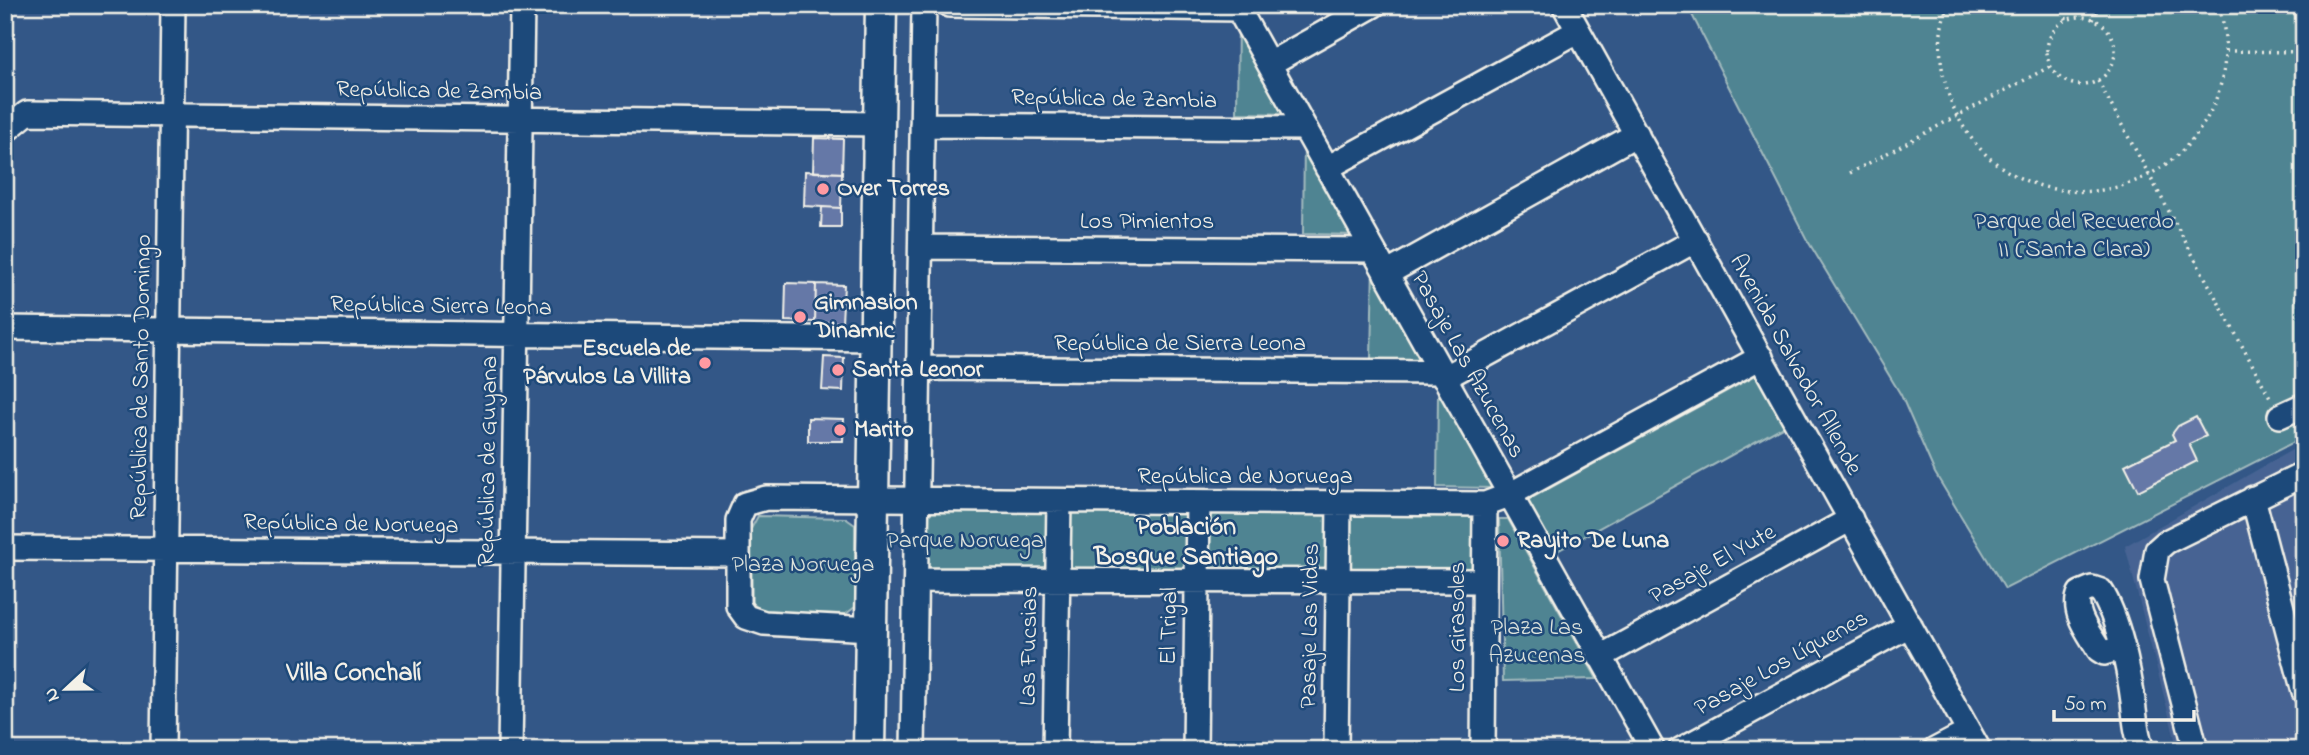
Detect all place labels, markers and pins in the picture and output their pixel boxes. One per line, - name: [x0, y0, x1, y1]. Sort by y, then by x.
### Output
- place label: Over Torres: [837, 172, 950, 207]
- marker: Over Torres: [815, 181, 831, 197]
- place label: Gimnasion Dinamic: [813, 286, 918, 349]
- marker: Gimnasion Dinamic: [792, 309, 808, 325]
- place label: Escuela de Párvulos La Villita: [523, 332, 692, 395]
- place label: Santa Leonor: [852, 353, 984, 388]
- marker: Escuela de Párvulos La Villita: [697, 355, 713, 371]
- marker: Santa Leonor: [830, 362, 846, 378]
- place label: Marito: [854, 413, 914, 448]
- marker: Marito: [832, 422, 848, 438]
- place label: Rayito De Luna: [1517, 524, 1669, 560]
- marker: Rayito De Luna: [1495, 533, 1511, 549]

